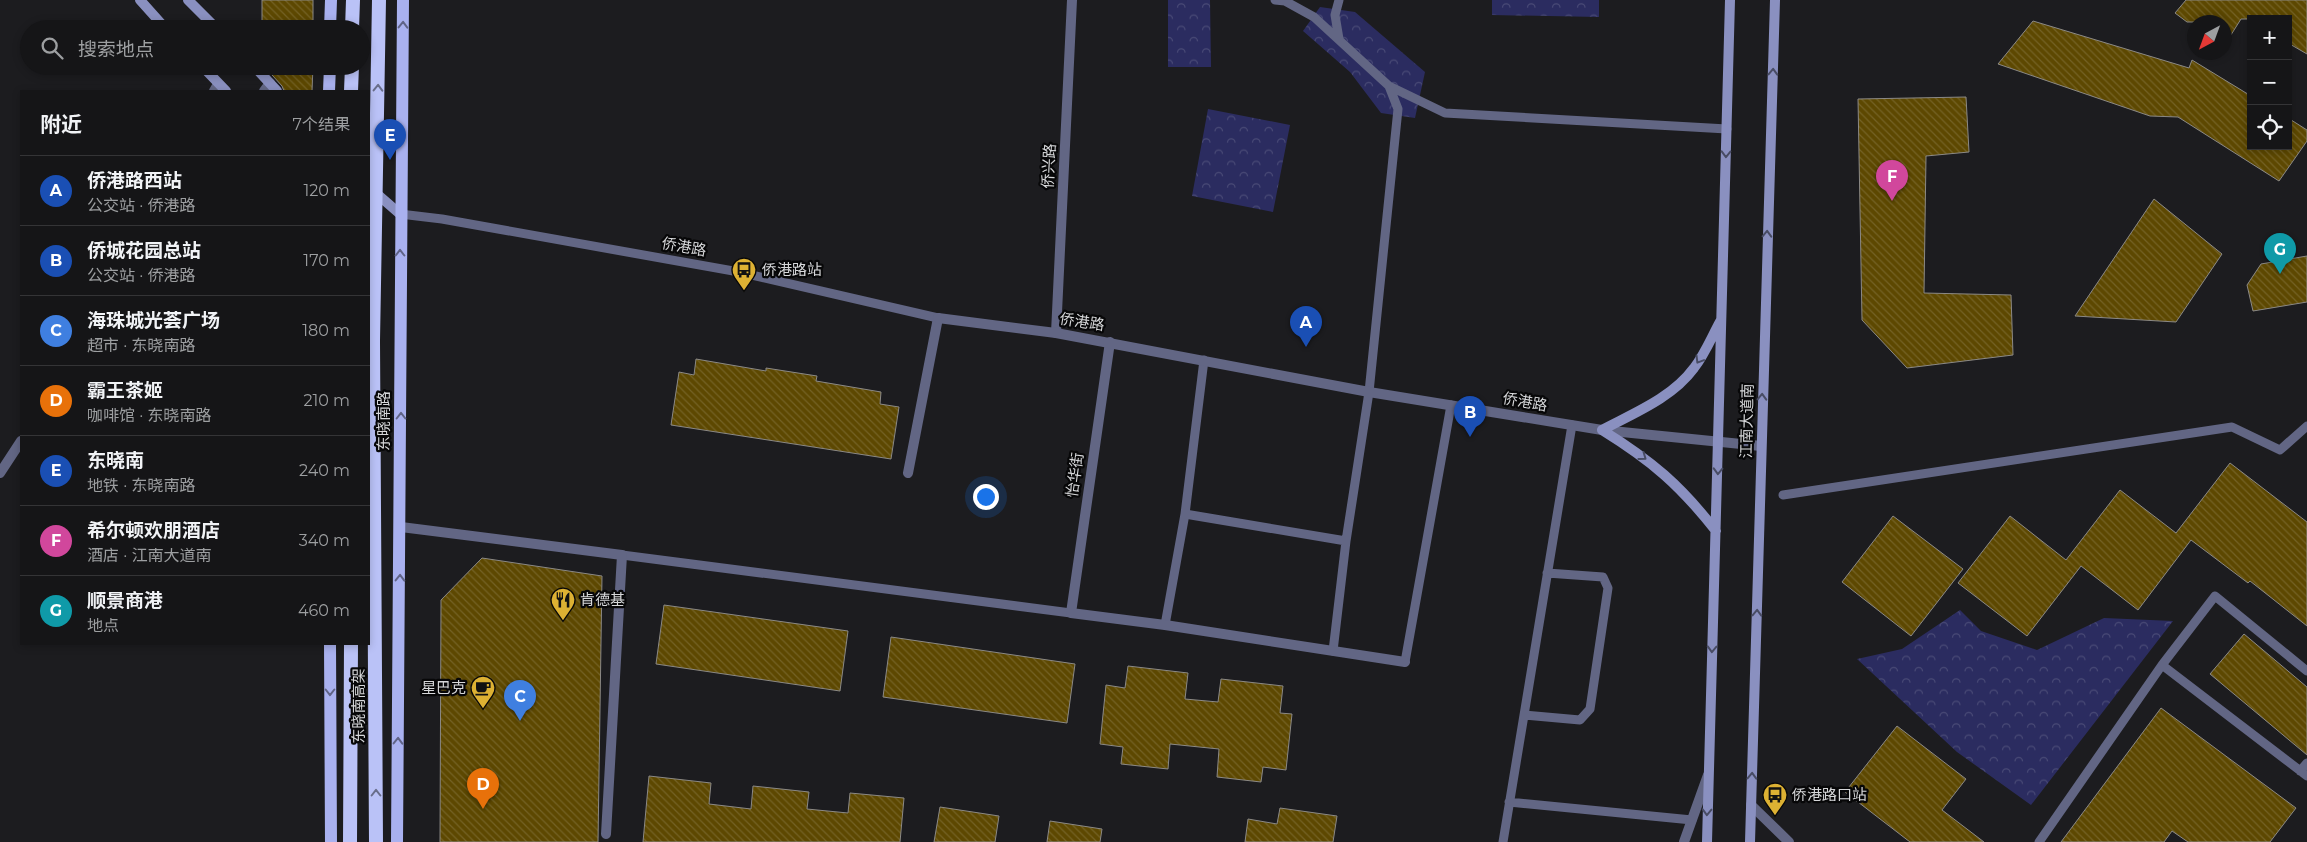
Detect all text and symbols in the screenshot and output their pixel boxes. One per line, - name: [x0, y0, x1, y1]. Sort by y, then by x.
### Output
- north arrow: [2187, 15, 2232, 60]
- map controls: [2247, 15, 2292, 150]
- button: +: [2247, 15, 2292, 60]
- search box: [20, 20, 370, 75]
- one-way arrow: [398, 21, 408, 29]
- icon: search: [38, 34, 66, 62]
- text: 搜索地点: [78, 38, 154, 61]
- button: −: [2247, 60, 2292, 105]
- one-way arrow: [1767, 68, 1778, 76]
- one-way arrow: [373, 84, 383, 92]
- button: locate: [2247, 105, 2292, 150]
- text: 附近: [40, 112, 82, 137]
- text: 7个结果: [293, 115, 350, 134]
- pin: E: [374, 119, 406, 160]
- street label: 侨兴路: [1038, 143, 1059, 189]
- one-way arrow: [1721, 150, 1731, 158]
- pin: F: [1876, 160, 1908, 201]
- text: 侨港路西站: [87, 169, 182, 192]
- text: A: [50, 181, 62, 200]
- text: 120 m: [303, 181, 350, 200]
- text: 公交站 · 侨港路: [87, 196, 195, 215]
- one-way arrow: [1762, 230, 1773, 238]
- street label: 侨港路: [660, 233, 708, 260]
- pin: G: [2264, 233, 2296, 274]
- text: 侨城花园总站: [87, 239, 201, 262]
- one-way arrow: [395, 249, 405, 257]
- text: B: [50, 251, 62, 270]
- text: 170 m: [303, 251, 350, 270]
- bus stop icon: 侨港路站: [731, 257, 757, 291]
- place label: 侨港路站: [762, 260, 822, 279]
- text: 公交站 · 侨港路: [87, 266, 195, 285]
- pin: A: [1290, 306, 1322, 347]
- text: 海珠城光荟广场: [87, 309, 220, 332]
- street label: 侨港路: [1058, 309, 1106, 334]
- text: C: [50, 321, 62, 340]
- text: 180 m: [302, 321, 350, 340]
- text: 超市 · 东晓南路: [87, 336, 195, 355]
- one-way arrow: [1696, 355, 1706, 364]
- text: 霸王茶姬: [87, 379, 163, 402]
- street label: 江南大道南: [1736, 383, 1757, 459]
- street label: 侨港路: [1501, 388, 1549, 415]
- text: D: [49, 391, 63, 410]
- text: 210 m: [303, 391, 350, 410]
- street label: 东晓南路: [374, 391, 393, 451]
- one-way arrow: [1757, 393, 1768, 401]
- pin: B: [1454, 396, 1486, 437]
- text: 咖啡馆 · 东晓南路: [87, 406, 211, 425]
- one-way arrow: [396, 412, 406, 420]
- text: 东晓南: [87, 449, 144, 472]
- street label: 怡华街: [1062, 451, 1087, 499]
- one-way arrow: [1637, 451, 1647, 460]
- text: E: [51, 461, 61, 480]
- text: 240 m: [299, 461, 350, 480]
- one-way arrow: [1713, 468, 1723, 475]
- text: 地铁 · 东晓南路: [87, 476, 195, 495]
- your location: [973, 484, 999, 510]
- text: 希尔顿欢朋酒店: [87, 519, 220, 542]
- text: F: [51, 531, 61, 550]
- text: 340 m: [299, 531, 350, 550]
- text: 酒店 · 江南大道南: [87, 546, 211, 565]
- one-way arrow: [395, 574, 405, 582]
- restaurant icon: 肯德基: [550, 587, 576, 621]
- text: 顺景商港: [87, 589, 163, 612]
- place label: 肯德基: [580, 590, 625, 609]
- text: G: [50, 601, 62, 620]
- text: 460 m: [298, 601, 350, 620]
- one-way arrow: [1751, 609, 1762, 617]
- text: 地点: [87, 616, 119, 635]
- one-way arrow: [1707, 646, 1718, 654]
- street label: 东晓南高架: [349, 668, 368, 744]
- cafe icon: 星巴克: [470, 675, 496, 709]
- place label: 星巴克: [421, 678, 466, 697]
- pin: C: [504, 680, 536, 721]
- one-way arrow: [325, 689, 335, 697]
- one-way arrow: [393, 737, 403, 744]
- pin: D: [467, 768, 499, 809]
- one-way arrow: [1747, 772, 1757, 780]
- bus stop icon: 侨港路口站: [1762, 782, 1788, 816]
- place label: 侨港路口站: [1792, 785, 1867, 804]
- one-way arrow: [371, 789, 381, 797]
- one-way arrow: [1702, 808, 1713, 816]

